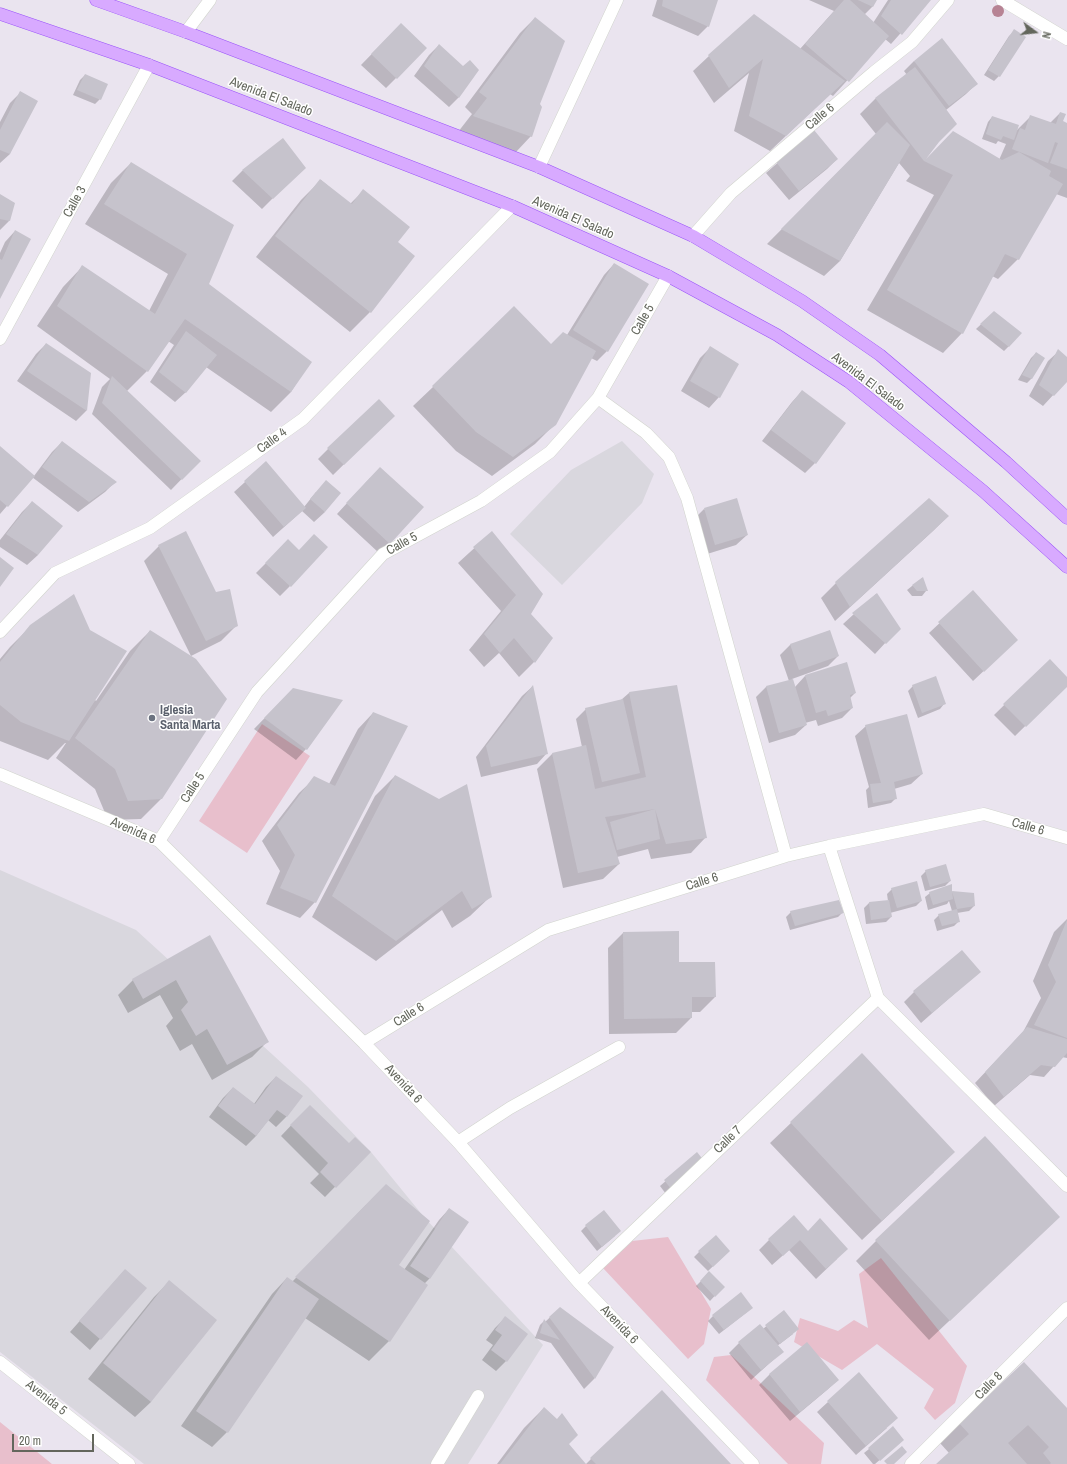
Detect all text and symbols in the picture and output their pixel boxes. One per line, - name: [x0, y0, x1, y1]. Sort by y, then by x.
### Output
- north arrow: [1015, 12, 1055, 52]
- text: N: [1039, 30, 1054, 40]
- street label: Avenida El Salado: [227, 74, 315, 120]
- street label: Calle 6: [802, 100, 838, 134]
- street label: Calle 3: [60, 184, 90, 220]
- street label: Avenida El Salado: [530, 193, 616, 243]
- street label: Calle 5: [628, 302, 658, 338]
- street label: Avenida El Salado: [828, 349, 908, 415]
- street label: Calle 4: [254, 425, 290, 457]
- street label: Calle 5: [384, 529, 420, 559]
- place label: Iglesia Santa Marta: [160, 703, 220, 734]
- marker: Iglesia Santa Marta: [147, 713, 157, 723]
- street label: Calle 5: [177, 770, 209, 806]
- street label: Avenida 6: [108, 814, 158, 848]
- street label: Calle 6: [1010, 815, 1046, 839]
- street label: Calle 6: [684, 870, 720, 894]
- street label: Calle 6: [391, 1000, 427, 1030]
- street label: Avenida 6: [381, 1061, 425, 1107]
- street label: Calle 7: [711, 1123, 745, 1157]
- street label: Avenida 6: [597, 1302, 641, 1348]
- street label: Calle 8: [972, 1369, 1006, 1403]
- street label: Avenida 5: [22, 1377, 70, 1419]
- scale bar: [14, 1426, 96, 1452]
- text: 20 m: [19, 1433, 41, 1449]

